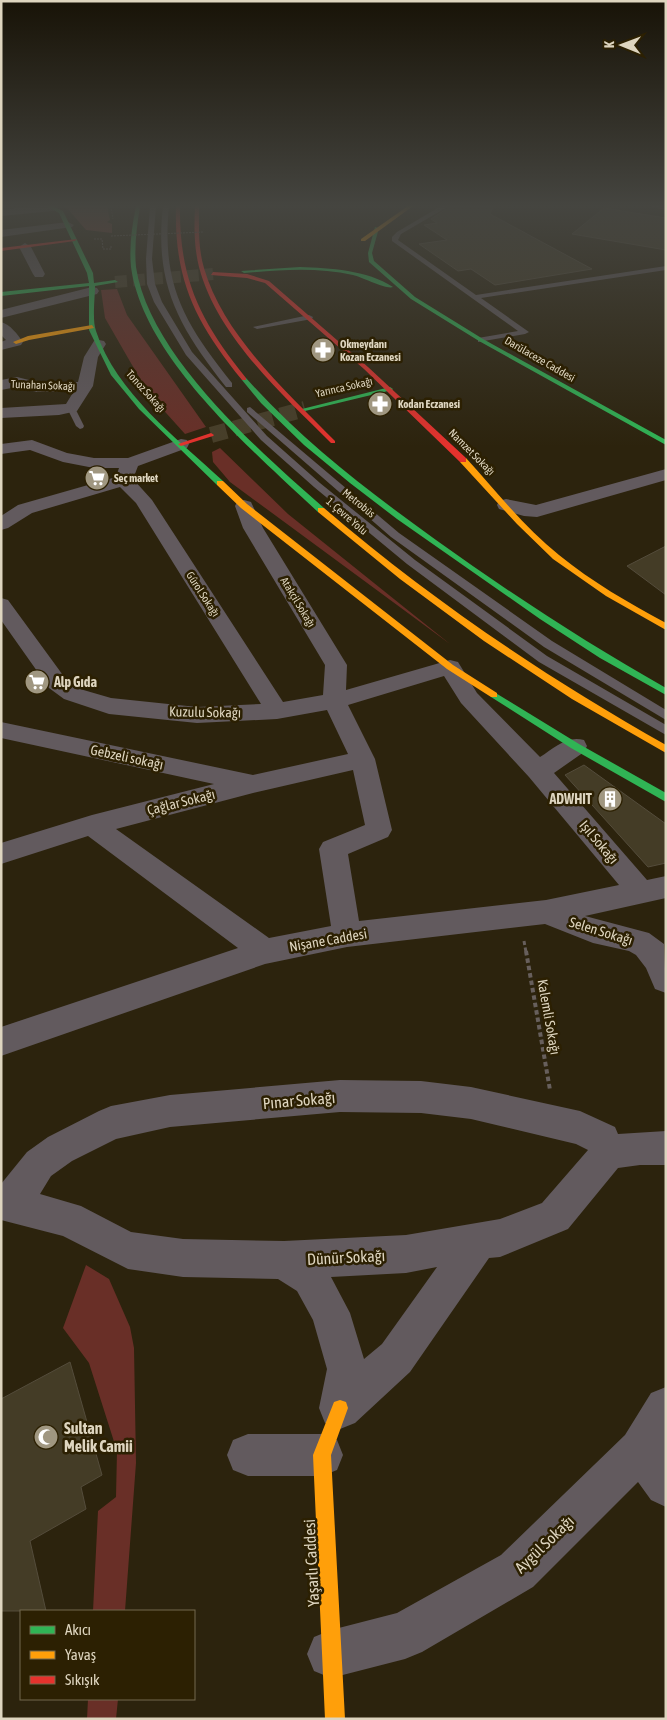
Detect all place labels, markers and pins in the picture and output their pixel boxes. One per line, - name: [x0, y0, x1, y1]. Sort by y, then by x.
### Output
- pharmacy icon: Okmeydanı Kozan Eczanesi: [310, 337, 336, 363]
- place label: Okmeydanı Kozan Eczanesi: [340, 338, 401, 363]
- pharmacy icon: Kodan Eczanesi: [367, 391, 393, 417]
- place label: Kodan Eczanesi: [398, 398, 461, 410]
- supermarket icon: Seç market: [84, 465, 110, 491]
- place label: Seç market: [114, 472, 159, 484]
- supermarket icon: Alp Gıda: [24, 669, 50, 695]
- place label: Alp Gıda: [53, 674, 97, 690]
- building icon: ADWHIT: [597, 786, 623, 812]
- place label: ADWHIT: [548, 791, 593, 807]
- place label: Sultan Melik Camii: [64, 1419, 133, 1455]
- mosque icon: Sultan Melik Camii: [33, 1424, 59, 1450]

